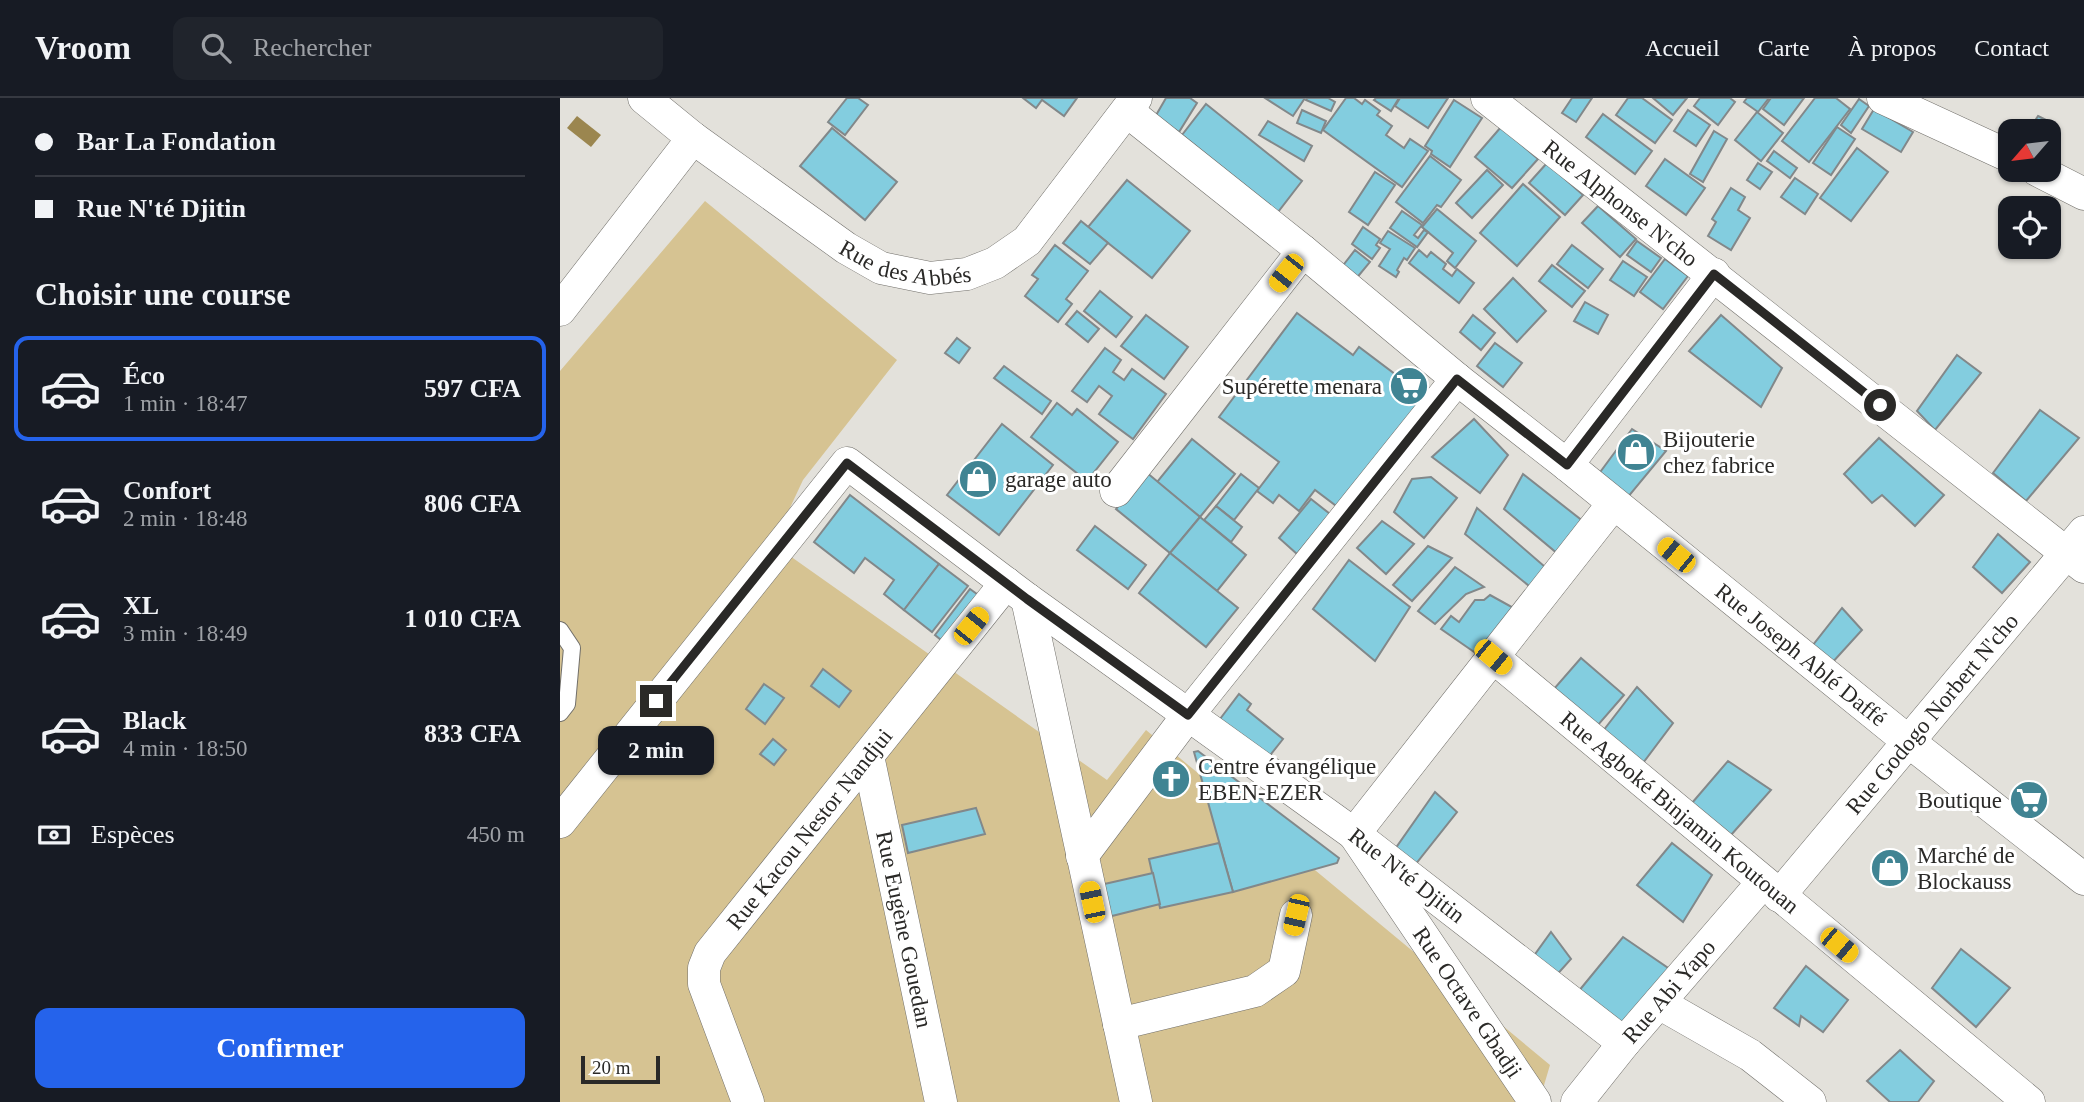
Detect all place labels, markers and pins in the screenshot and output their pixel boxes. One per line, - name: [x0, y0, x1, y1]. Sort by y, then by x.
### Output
- supermarket icon: Supérette menara: [1388, 365, 1430, 407]
- place label: Supérette menara: [1222, 374, 1382, 399]
- place label: Bijouterie chez fabrice: [1663, 427, 1775, 478]
- shop icon: Bijouterie chez fabrice: [1615, 431, 1657, 473]
- shop icon: garage auto: [957, 458, 999, 500]
- place label: garage auto: [1005, 467, 1112, 492]
- place label: Centre évangélique EBEN-EZER: [1198, 754, 1376, 805]
- church icon: Centre évangélique EBEN-EZER: [1150, 758, 1192, 800]
- supermarket icon: Boutique: [2008, 779, 2050, 821]
- place label: Boutique: [1918, 788, 2002, 813]
- place label: Marché de Blockauss: [1917, 843, 2015, 894]
- shop icon: Marché de Blockauss: [1869, 847, 1911, 889]

